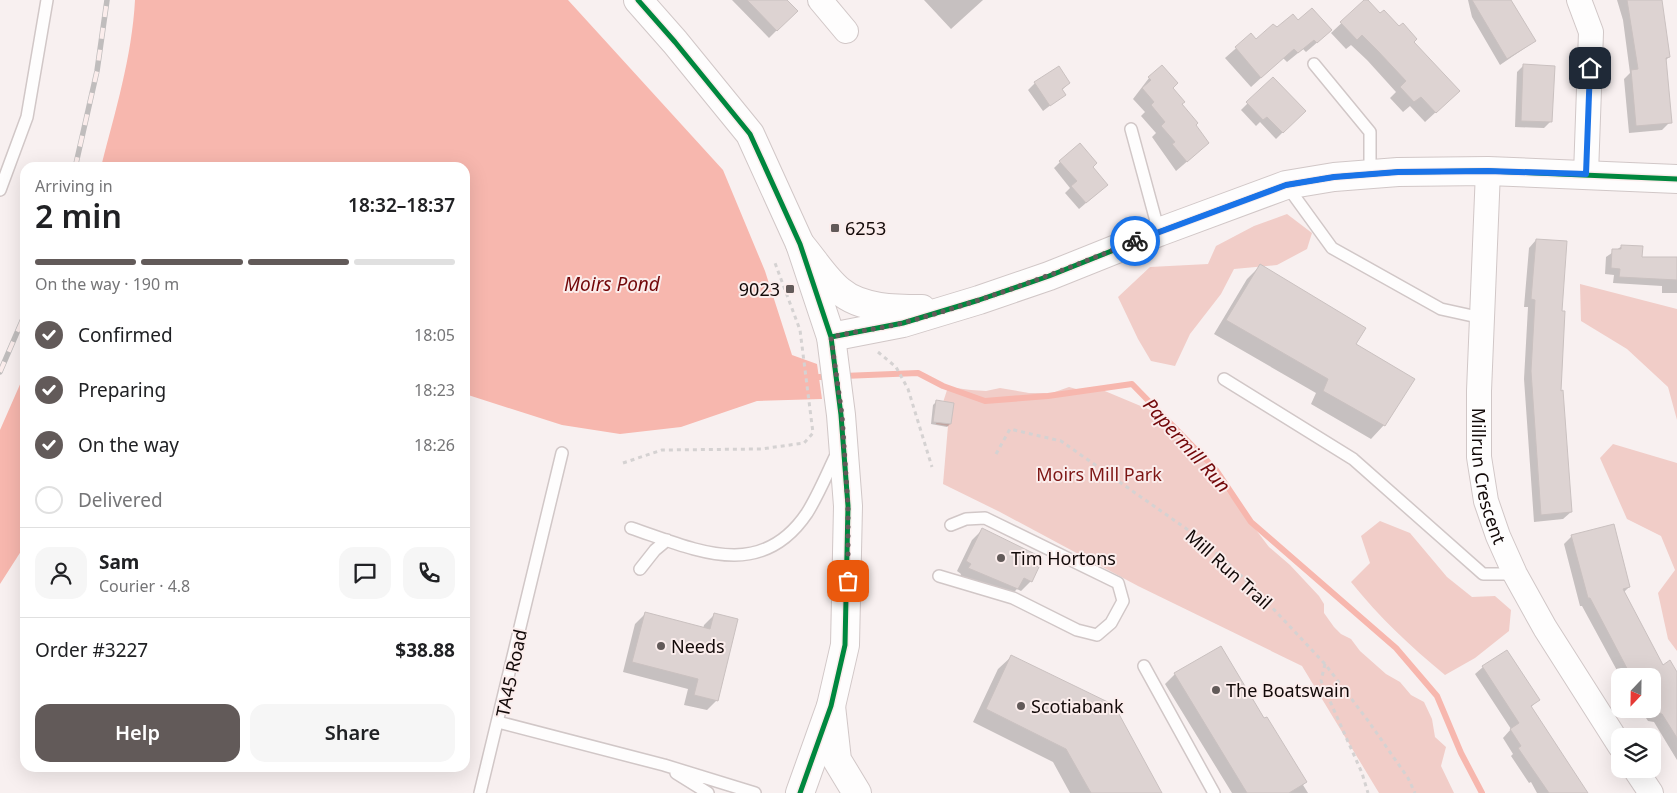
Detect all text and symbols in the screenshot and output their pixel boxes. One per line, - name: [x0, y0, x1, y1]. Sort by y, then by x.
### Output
- pin: [1569, 47, 1611, 89]
- icon: home: [1576, 54, 1604, 82]
- text: Arriving in: [35, 175, 113, 197]
- text: 18:32–18:37: [348, 192, 455, 218]
- text: 2 min: [35, 194, 122, 237]
- place label: 6253: [845, 216, 886, 240]
- courier: [1110, 216, 1160, 266]
- marker: 6253: [829, 222, 841, 234]
- icon: bike: [1121, 227, 1149, 255]
- water label: Moirs Pond: [564, 271, 661, 297]
- text: On the way · 190 m: [35, 273, 179, 295]
- place label: 9023: [739, 277, 780, 301]
- marker: 9023: [784, 283, 796, 295]
- icon: check: [35, 321, 63, 349]
- text: Confirmed: [78, 322, 173, 348]
- text: 18:05: [414, 324, 455, 346]
- icon: check: [35, 376, 63, 404]
- text: Preparing: [78, 377, 166, 403]
- text: 18:23: [414, 379, 455, 401]
- water label: Papermill Run: [1138, 392, 1236, 498]
- street label: Millrun Crescent: [1467, 408, 1512, 548]
- icon: check: [35, 431, 63, 459]
- text: On the way: [78, 432, 179, 458]
- text: 18:26: [414, 434, 455, 456]
- park label: Moirs Mill Park: [1036, 462, 1162, 486]
- text: Delivered: [78, 487, 163, 513]
- street label: Mill Run Trail: [1181, 524, 1277, 614]
- place label: Tim Hortons: [1011, 546, 1116, 570]
- button: person: [35, 547, 87, 599]
- button: chat: [339, 547, 391, 599]
- button: phone: [403, 547, 455, 599]
- text: Sam: [99, 549, 139, 575]
- marker: Tim Hortons: [995, 552, 1007, 564]
- pin: [827, 560, 869, 602]
- icon: bag: [834, 567, 862, 595]
- text: Courier · 4.8: [99, 575, 190, 597]
- street label: TA45 Road: [490, 627, 532, 719]
- place label: Needs: [671, 634, 725, 658]
- text: Order #3227: [35, 637, 148, 663]
- text: $38.88: [395, 637, 455, 663]
- marker: Needs: [655, 640, 667, 652]
- north arrow: [1611, 668, 1661, 718]
- map controls: [1611, 668, 1661, 778]
- place label: The Boatswain: [1226, 678, 1350, 702]
- marker: The Boatswain: [1210, 684, 1222, 696]
- place label: Scotiabank: [1031, 694, 1124, 718]
- marker: Scotiabank: [1015, 700, 1027, 712]
- button: Help: [35, 704, 240, 762]
- button: Share: [250, 704, 455, 762]
- button: layers: [1611, 728, 1661, 778]

